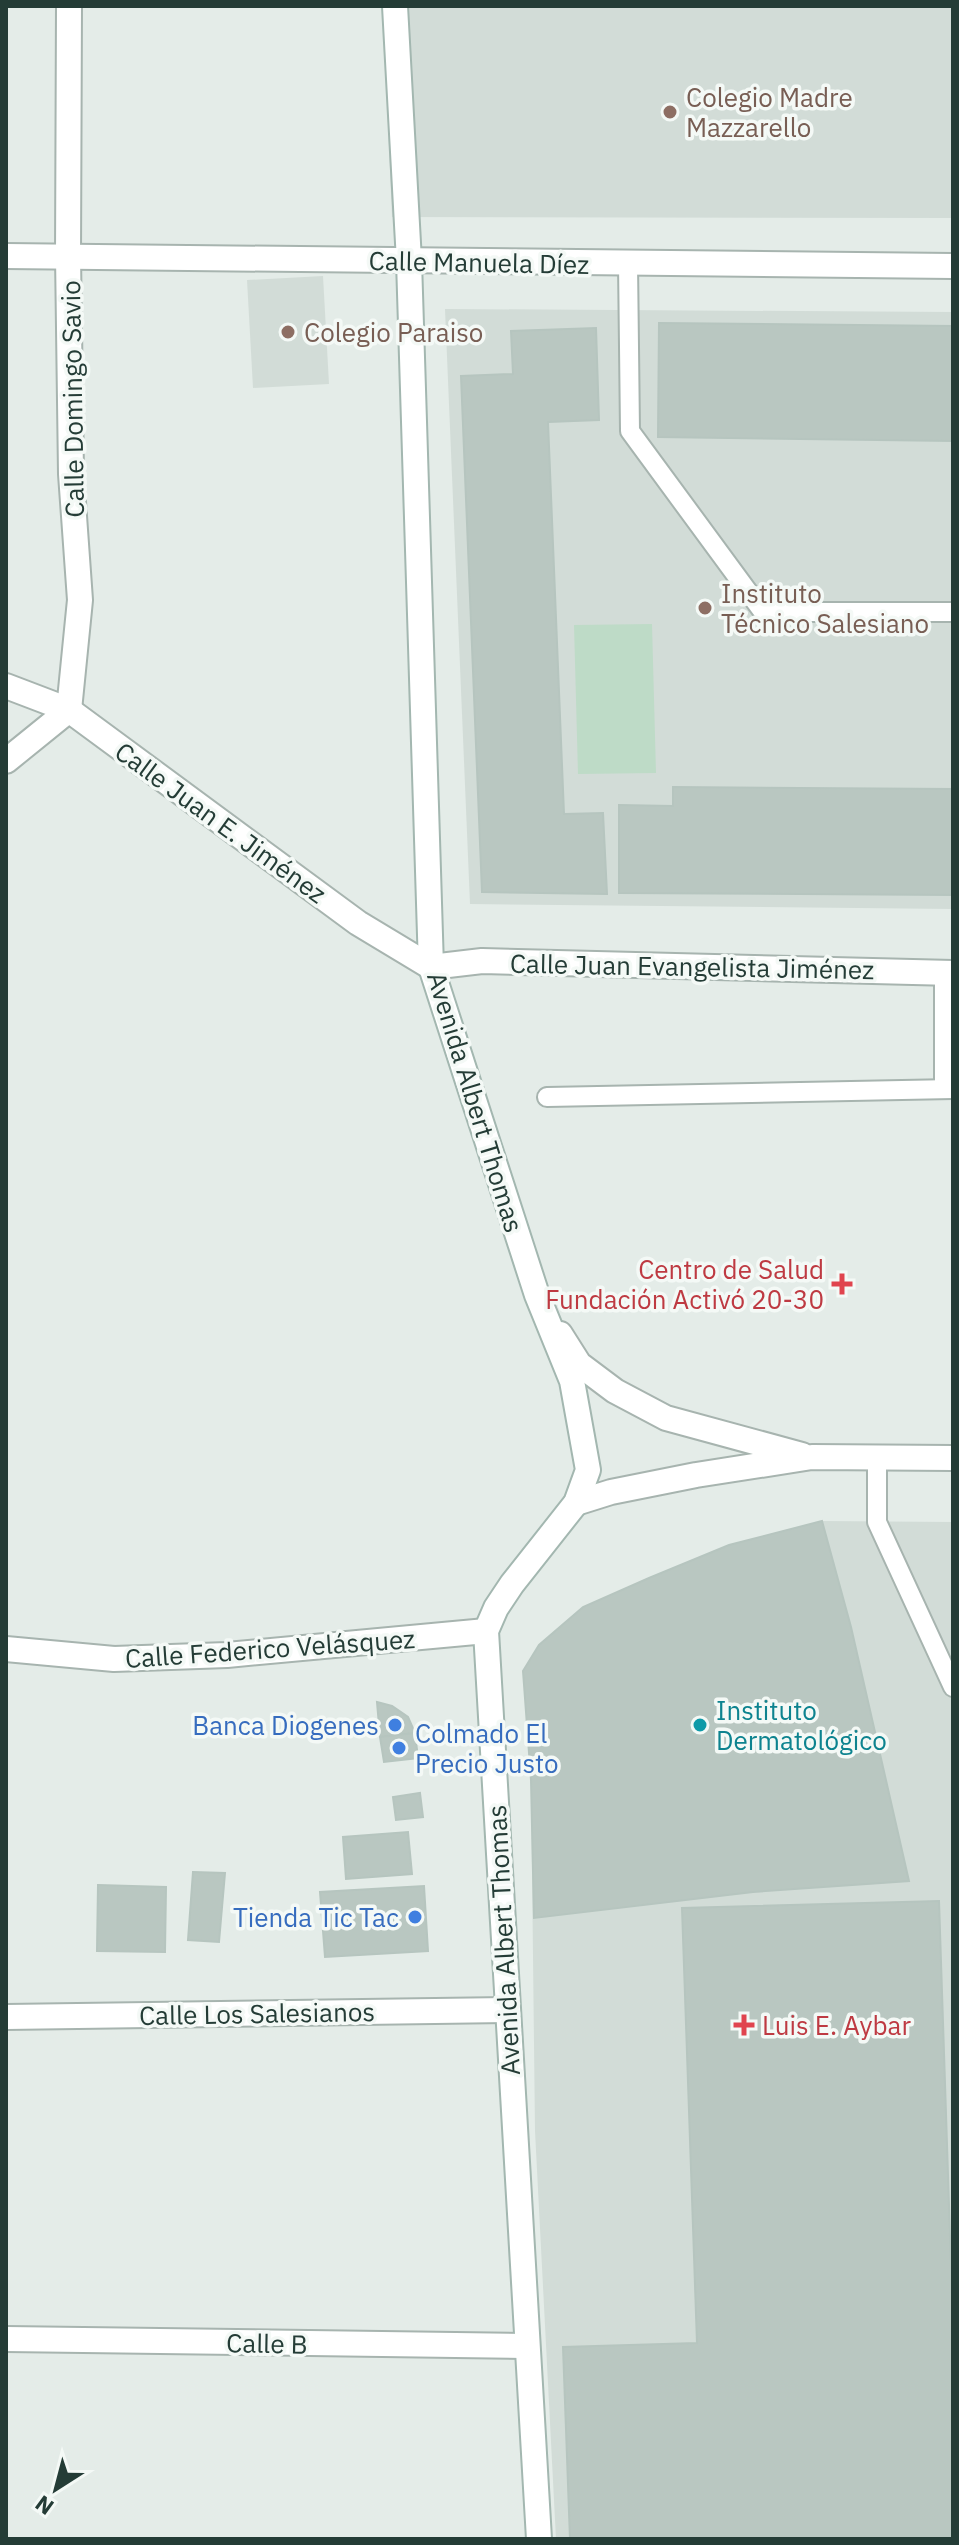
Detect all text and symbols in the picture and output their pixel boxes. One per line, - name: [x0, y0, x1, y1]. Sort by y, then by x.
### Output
- place label: Colegio Madre Mazzarello: [686, 80, 853, 144]
- marker: Colegio Madre Mazzarello: [661, 103, 679, 121]
- street label: Calle Manuela Díez: [368, 243, 590, 281]
- street label: Calle Domingo Savio: [53, 280, 91, 518]
- place label: Colegio Paraiso: [304, 315, 483, 349]
- marker: Colegio Paraiso: [279, 323, 297, 341]
- place label: Instituto Técnico Salesiano: [721, 576, 929, 640]
- marker: Instituto Técnico Salesiano: [696, 599, 714, 617]
- street label: Calle Juan E. Jiménez: [109, 734, 333, 910]
- street label: Calle Juan Evangelista Jiménez: [510, 946, 874, 986]
- street label: Avenida Albert Thomas: [420, 968, 532, 1236]
- place label: Centro de Salud Fundación Activó 20-30: [545, 1252, 824, 1316]
- marker: Centro de Salud Fundación Activó 20-30: [831, 1273, 853, 1295]
- street label: Calle Federico Velásquez: [124, 1621, 416, 1675]
- place label: Instituto Dermatológico: [716, 1693, 887, 1757]
- place label: Banca Diogenes: [192, 1708, 379, 1742]
- marker: Banca Diogenes: [386, 1716, 404, 1734]
- place label: Colmado El Precio Justo: [415, 1716, 559, 1780]
- marker: Instituto Dermatológico: [691, 1716, 709, 1734]
- marker: Colmado El Precio Justo: [390, 1739, 408, 1757]
- street label: Avenida Albert Thomas: [479, 1804, 527, 2076]
- place label: Tienda Tic Tac: [233, 1900, 399, 1934]
- marker: Tienda Tic Tac: [406, 1908, 424, 1926]
- street label: Calle Los Salesianos: [139, 1994, 375, 2032]
- place label: Luis E. Aybar: [762, 2008, 911, 2042]
- marker: Luis E. Aybar: [733, 2014, 755, 2036]
- street label: Calle B: [226, 2325, 308, 2361]
- north arrow: [16, 2449, 96, 2529]
- text: N: [29, 2489, 59, 2522]

